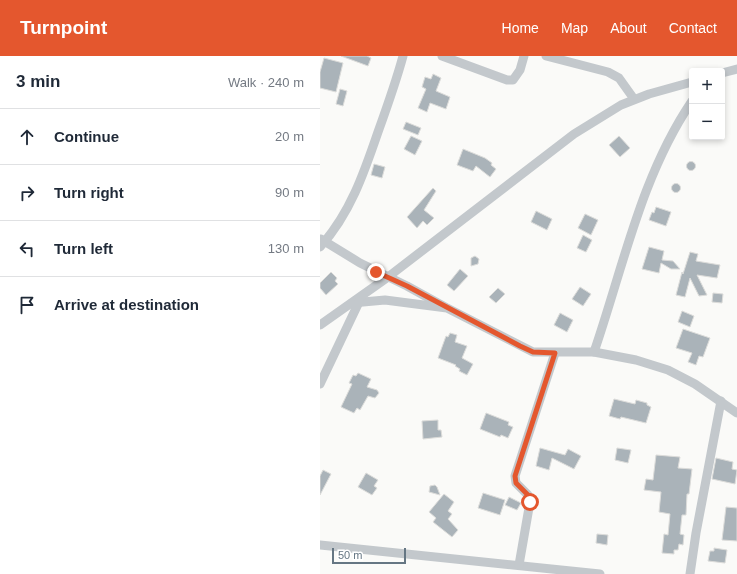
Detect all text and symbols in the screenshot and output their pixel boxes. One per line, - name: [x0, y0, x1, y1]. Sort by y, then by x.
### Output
- text: Turnpoint: [20, 17, 107, 38]
- text: Home: [502, 20, 539, 36]
- text: Map: [561, 20, 588, 36]
- text: About: [610, 20, 647, 36]
- text: Contact: [669, 20, 717, 36]
- map controls: [689, 68, 725, 140]
- button: +: [689, 68, 725, 104]
- text: 3 min: [16, 72, 60, 91]
- text: Walk · 240 m: [228, 75, 304, 90]
- button: −: [689, 104, 725, 140]
- icon: ahead: [16, 126, 38, 148]
- text: Continue: [54, 128, 119, 145]
- text: 20 m: [275, 129, 304, 144]
- icon: right: [16, 182, 38, 204]
- text: Turn right: [54, 184, 124, 201]
- text: 90 m: [275, 185, 304, 200]
- icon: left: [16, 238, 38, 260]
- text: Turn left: [54, 240, 113, 257]
- text: 130 m: [268, 241, 304, 256]
- route end: [367, 263, 385, 281]
- icon: arrive: [16, 294, 38, 316]
- text: Arrive at destination: [54, 296, 199, 313]
- route start: [521, 493, 539, 511]
- scale bar: [332, 546, 406, 565]
- text: 50 m: [338, 549, 362, 561]

